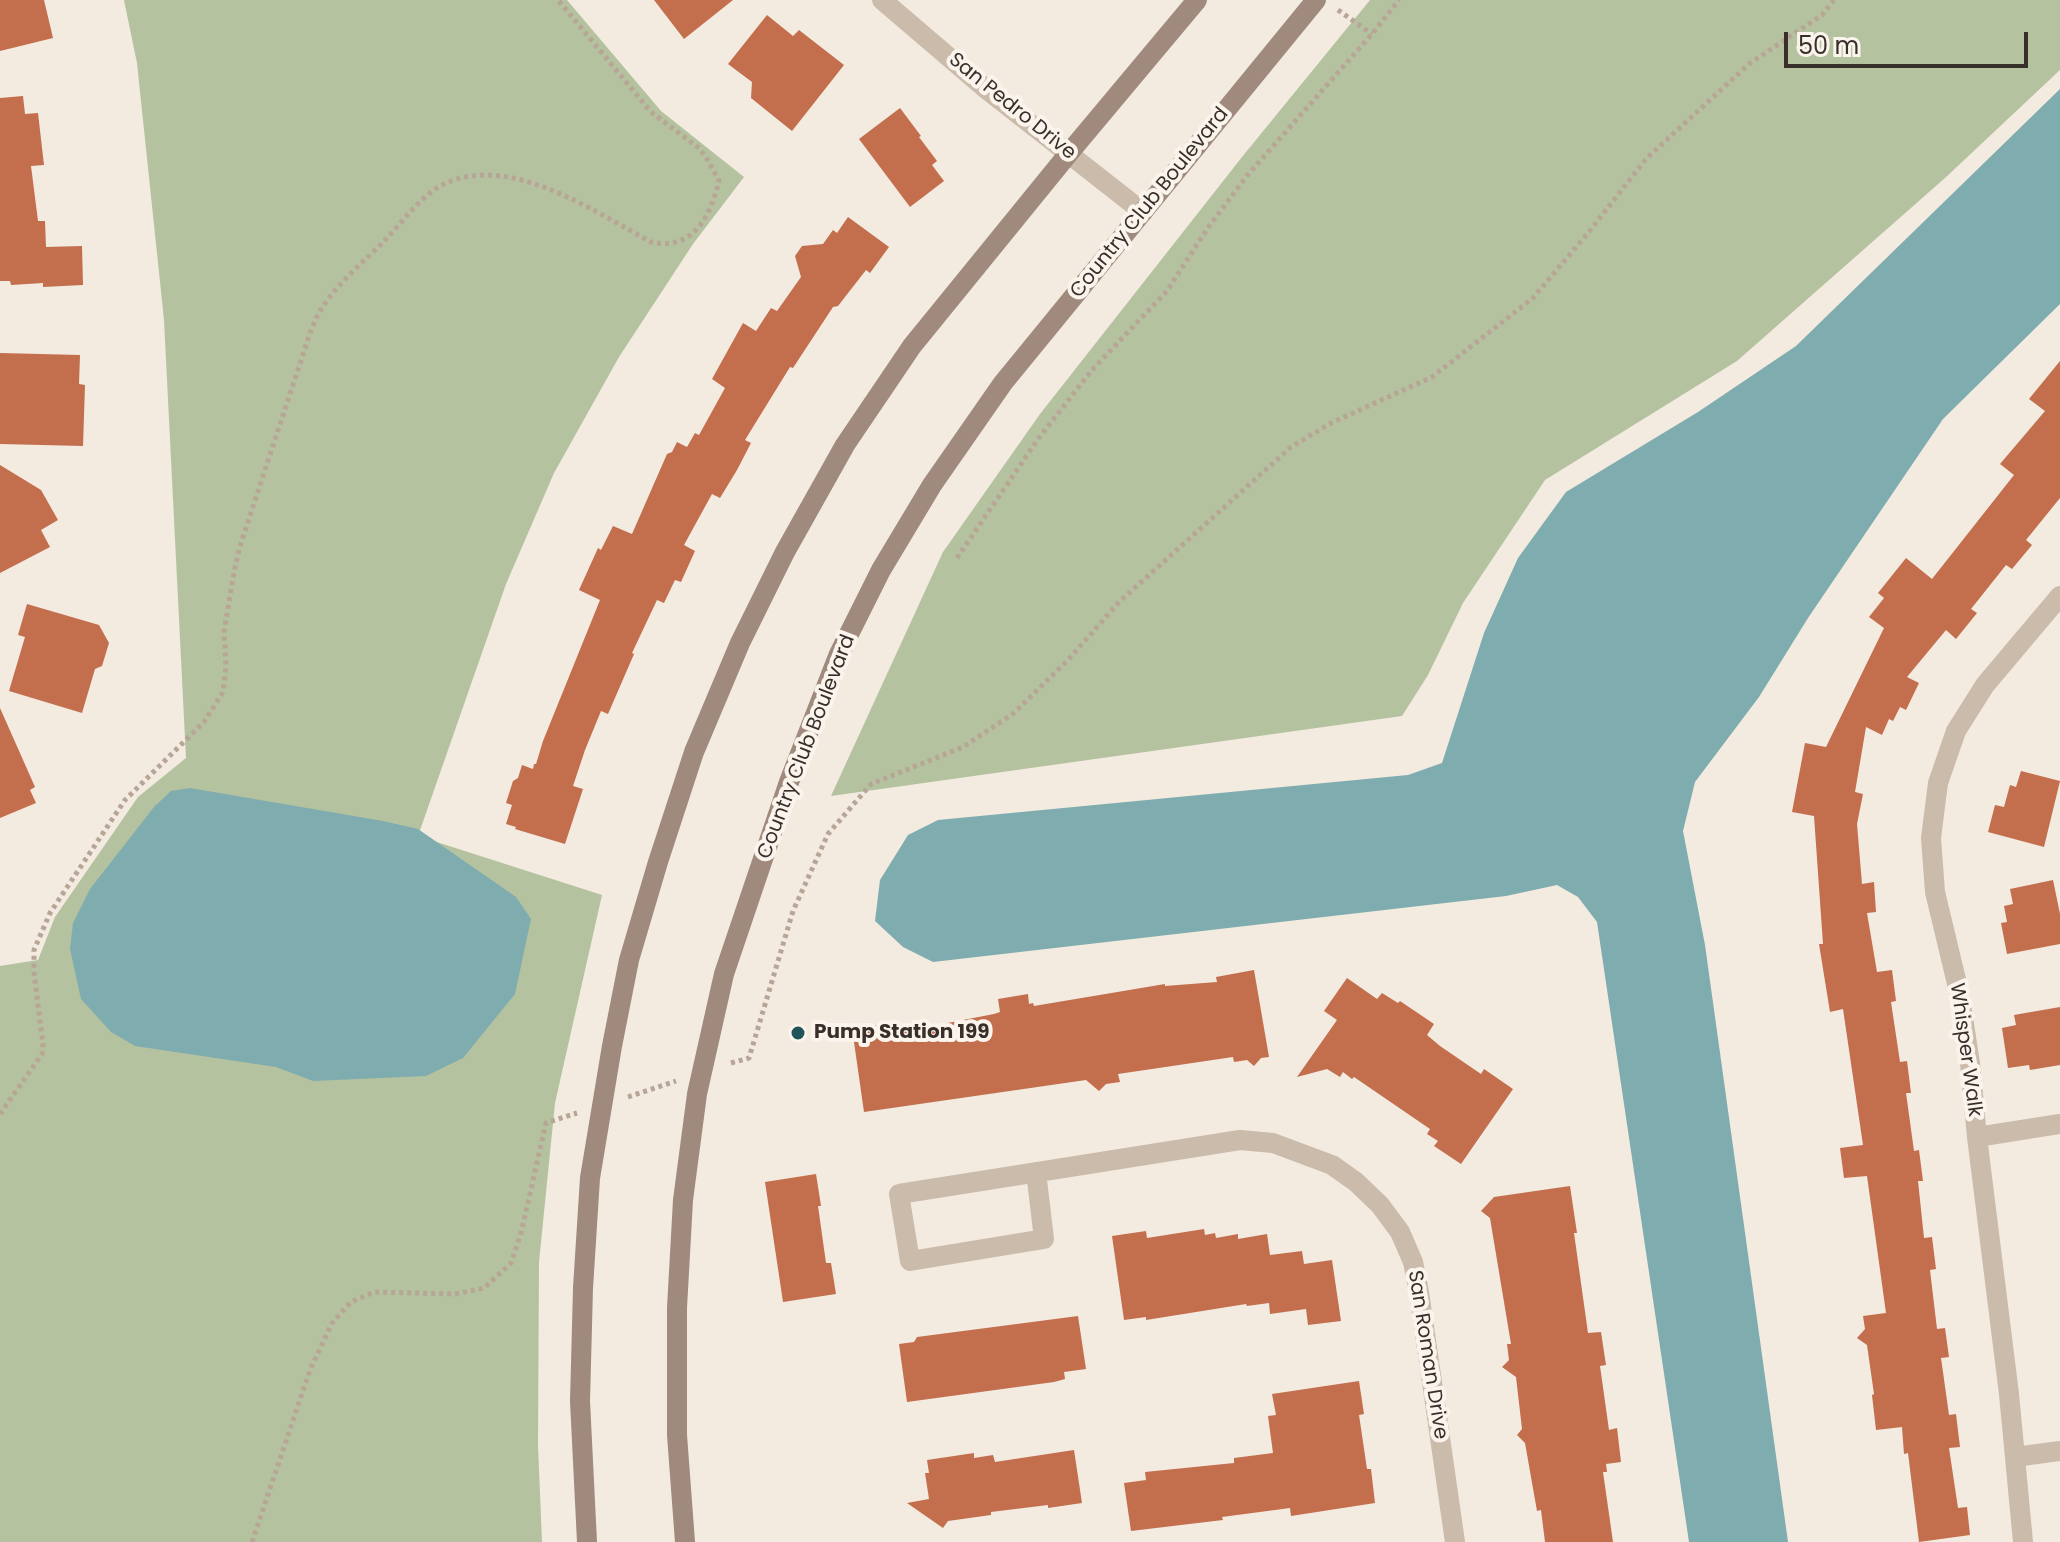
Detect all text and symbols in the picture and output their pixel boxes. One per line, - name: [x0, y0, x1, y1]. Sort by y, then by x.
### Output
- scale bar: [1788, 16, 2032, 66]
- text: 50 m: [1798, 29, 1859, 62]
- street label: San Pedro Drive: [944, 48, 1080, 166]
- street label: Country Club Boulevard: [1066, 103, 1234, 303]
- street label: Country Club Boulevard: [753, 632, 861, 862]
- street label: Whisper Walk: [1944, 982, 1986, 1118]
- place label: Pump Station 199: [814, 1021, 990, 1045]
- marker: Pump Station 199: [789, 1024, 807, 1042]
- street label: San Roman Drive: [1402, 1269, 1452, 1441]

